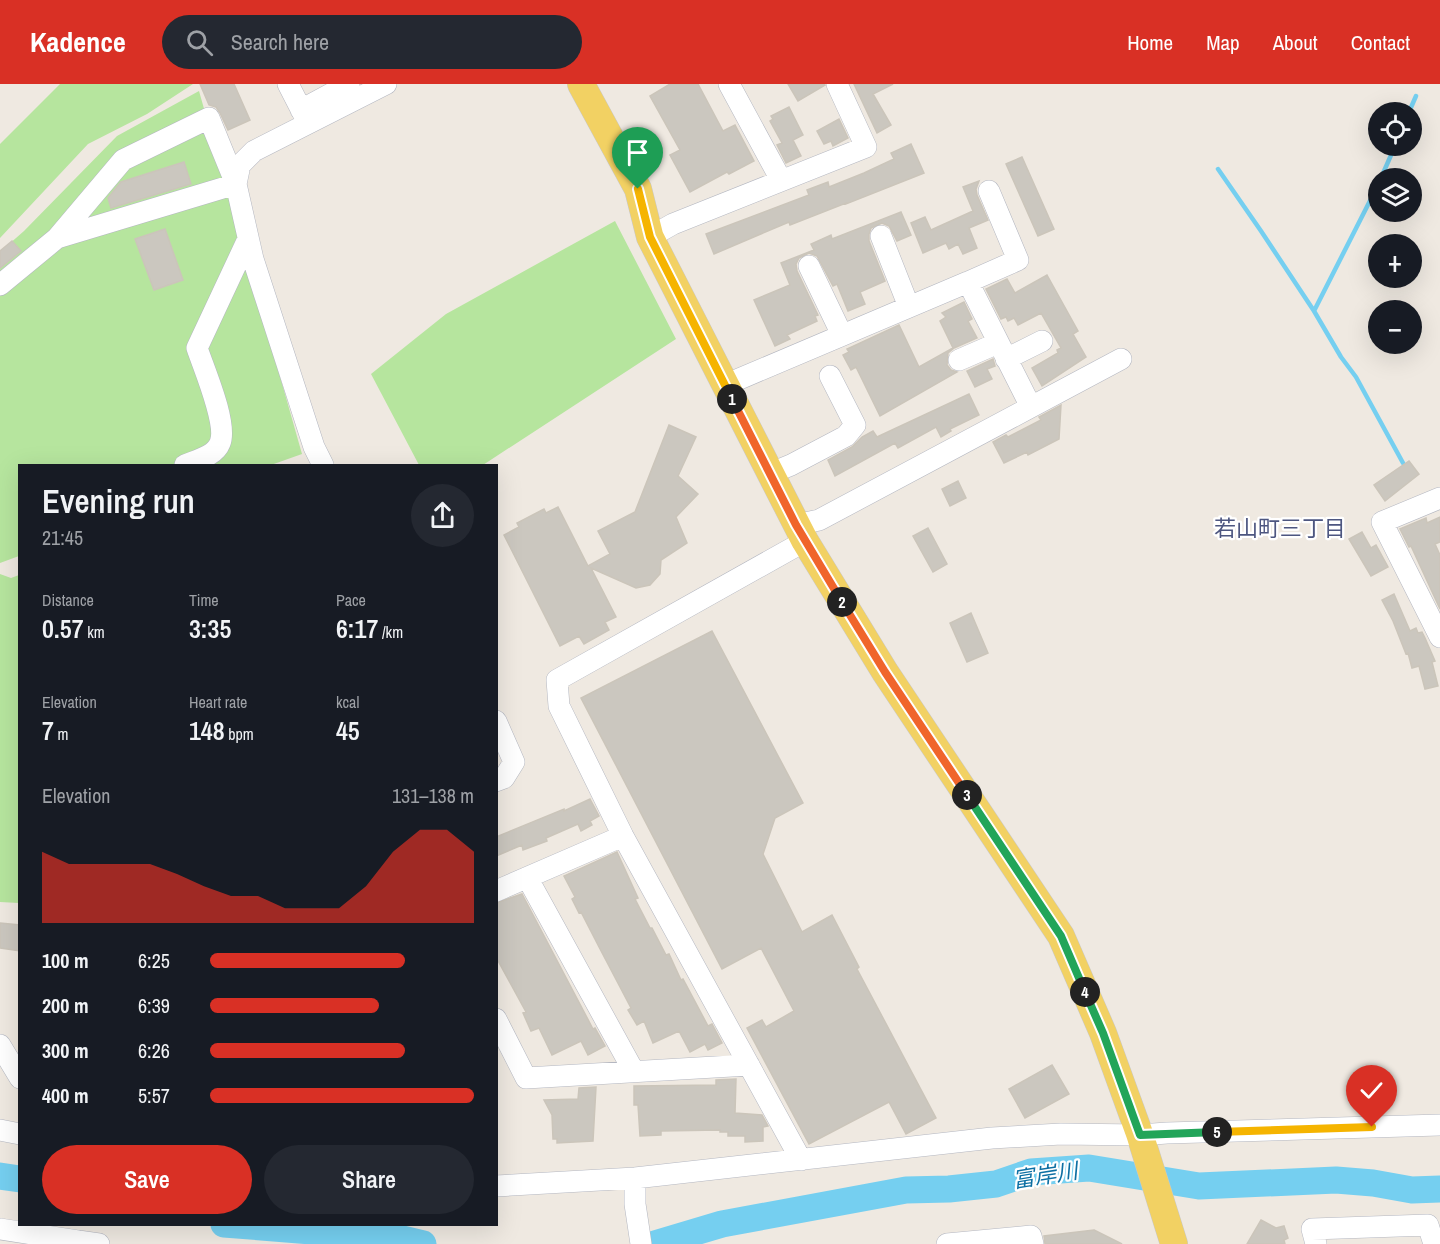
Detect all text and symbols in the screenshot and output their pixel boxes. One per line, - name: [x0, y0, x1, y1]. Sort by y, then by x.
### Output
- search box: [162, 15, 582, 69]
- text: Kadence: [30, 23, 126, 61]
- icon: search: [183, 26, 216, 59]
- text: Search here: [231, 27, 329, 57]
- text: Home: [1127, 28, 1173, 57]
- text: Map: [1206, 28, 1240, 57]
- text: About: [1273, 28, 1318, 57]
- text: Contact: [1351, 28, 1410, 57]
- map controls: [1368, 102, 1422, 354]
- button: locate: [1368, 102, 1422, 156]
- pin: [612, 127, 663, 189]
- icon: arrive: [621, 136, 654, 169]
- button: layers: [1368, 168, 1422, 222]
- button: +: [1368, 234, 1422, 288]
- button: −: [1368, 300, 1422, 354]
- pin: 1: [717, 384, 747, 414]
- text: 1: [728, 388, 736, 410]
- text: Evening run: [42, 479, 195, 523]
- button: share: [411, 484, 474, 547]
- district label: 若山町三丁目: [1214, 513, 1346, 543]
- text: 21:45: [42, 524, 83, 551]
- pin: 2: [827, 587, 857, 617]
- text: Distance: [42, 589, 94, 611]
- text: Time: [189, 589, 219, 611]
- text: Pace: [336, 589, 366, 611]
- text: 2: [838, 591, 846, 613]
- text: 0.57: [42, 611, 84, 646]
- text: 3:35: [189, 611, 231, 646]
- text: 6:17: [336, 611, 378, 646]
- text: km: [84, 621, 105, 643]
- text: /km: [378, 621, 403, 643]
- text: Elevation: [42, 691, 97, 713]
- text: Heart rate: [189, 691, 247, 713]
- text: kcal: [336, 691, 359, 713]
- text: 7: [42, 713, 54, 748]
- text: 148: [189, 713, 225, 748]
- text: 45: [336, 713, 360, 748]
- text: m: [54, 723, 68, 745]
- text: bpm: [225, 723, 254, 745]
- pin: 3: [952, 780, 982, 810]
- text: Elevation: [42, 782, 110, 809]
- text: 131–138 m: [392, 782, 474, 809]
- text: 3: [963, 784, 971, 806]
- text: 100 m: [42, 947, 89, 974]
- text: 6:25: [138, 947, 170, 974]
- pin: 4: [1070, 977, 1100, 1007]
- text: 4: [1081, 981, 1089, 1003]
- text: 200 m: [42, 992, 89, 1019]
- text: 6:39: [138, 992, 170, 1019]
- text: 300 m: [42, 1037, 89, 1064]
- text: 6:26: [138, 1037, 170, 1064]
- pin: [1346, 1065, 1397, 1127]
- icon: check: [1355, 1074, 1388, 1107]
- text: 400 m: [42, 1082, 89, 1109]
- text: 5:57: [138, 1082, 170, 1109]
- pin: 5: [1202, 1117, 1232, 1147]
- text: 5: [1213, 1121, 1221, 1143]
- button: Save: [42, 1145, 252, 1214]
- button: Share: [264, 1145, 474, 1214]
- water label: 富岸川: [1010, 1155, 1082, 1195]

